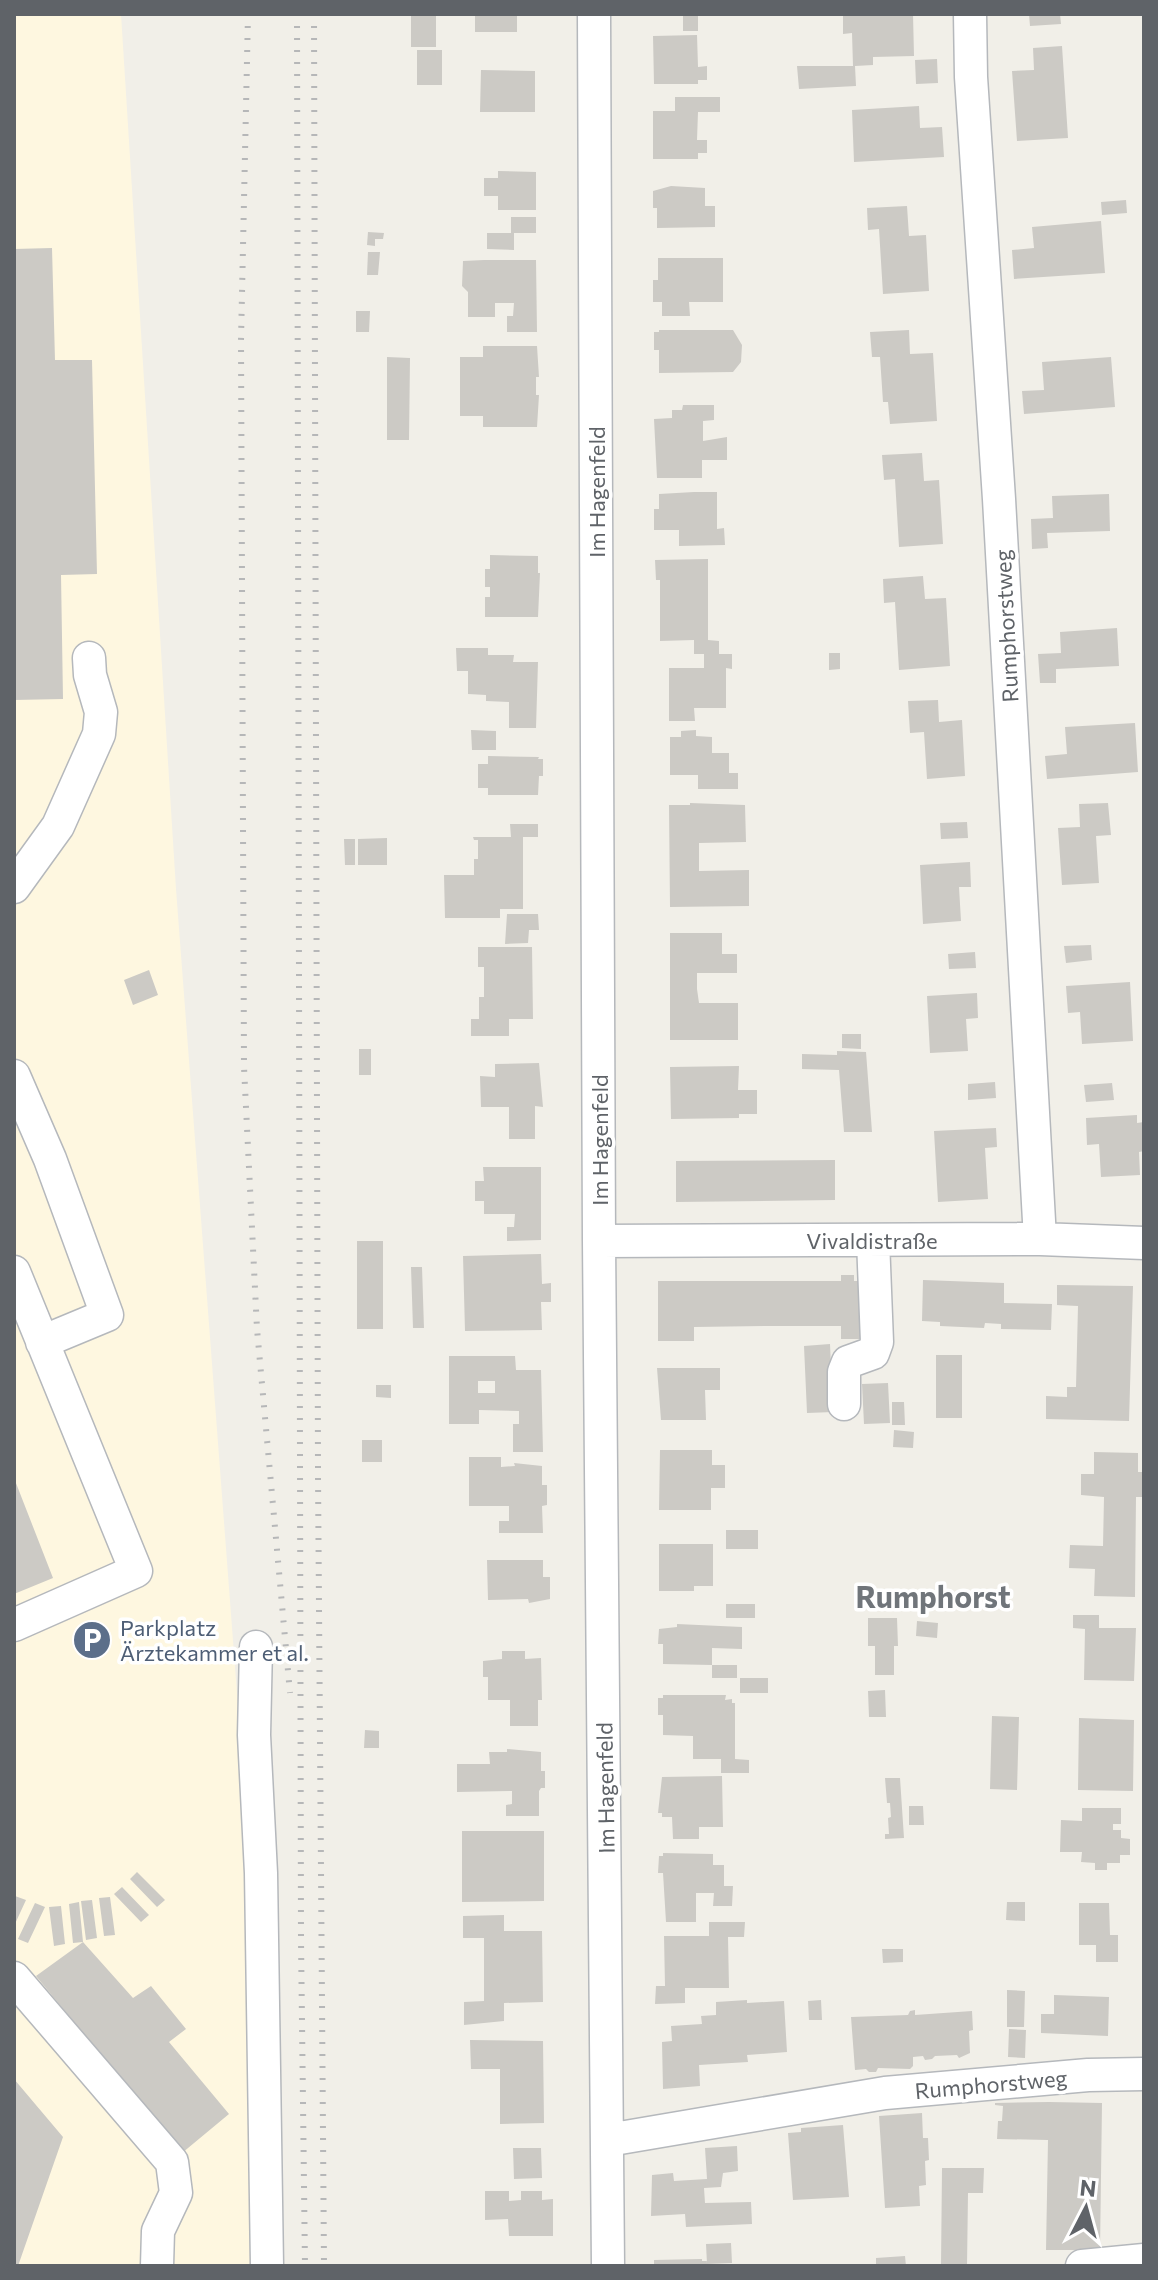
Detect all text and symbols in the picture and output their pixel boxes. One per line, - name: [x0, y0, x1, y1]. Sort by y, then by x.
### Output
- street label: Im Hagenfeld: [583, 426, 610, 558]
- street label: Rumphorstweg: [989, 549, 1023, 703]
- street label: Im Hagenfeld: [586, 1074, 613, 1206]
- street label: Vivaldistraße: [806, 1227, 938, 1254]
- district label: Rumphorst: [855, 1577, 1011, 1614]
- place label: Parkplatz Ärztekammer et al.: [120, 1614, 309, 1666]
- parking icon: Parkplatz Ärztekammer et al.: [71, 1619, 113, 1661]
- street label: Im Hagenfeld: [590, 1722, 620, 1854]
- street label: Rumphorstweg: [914, 2064, 1068, 2104]
- north arrow: [1046, 2168, 1126, 2248]
- text: N: [1079, 2173, 1098, 2202]

